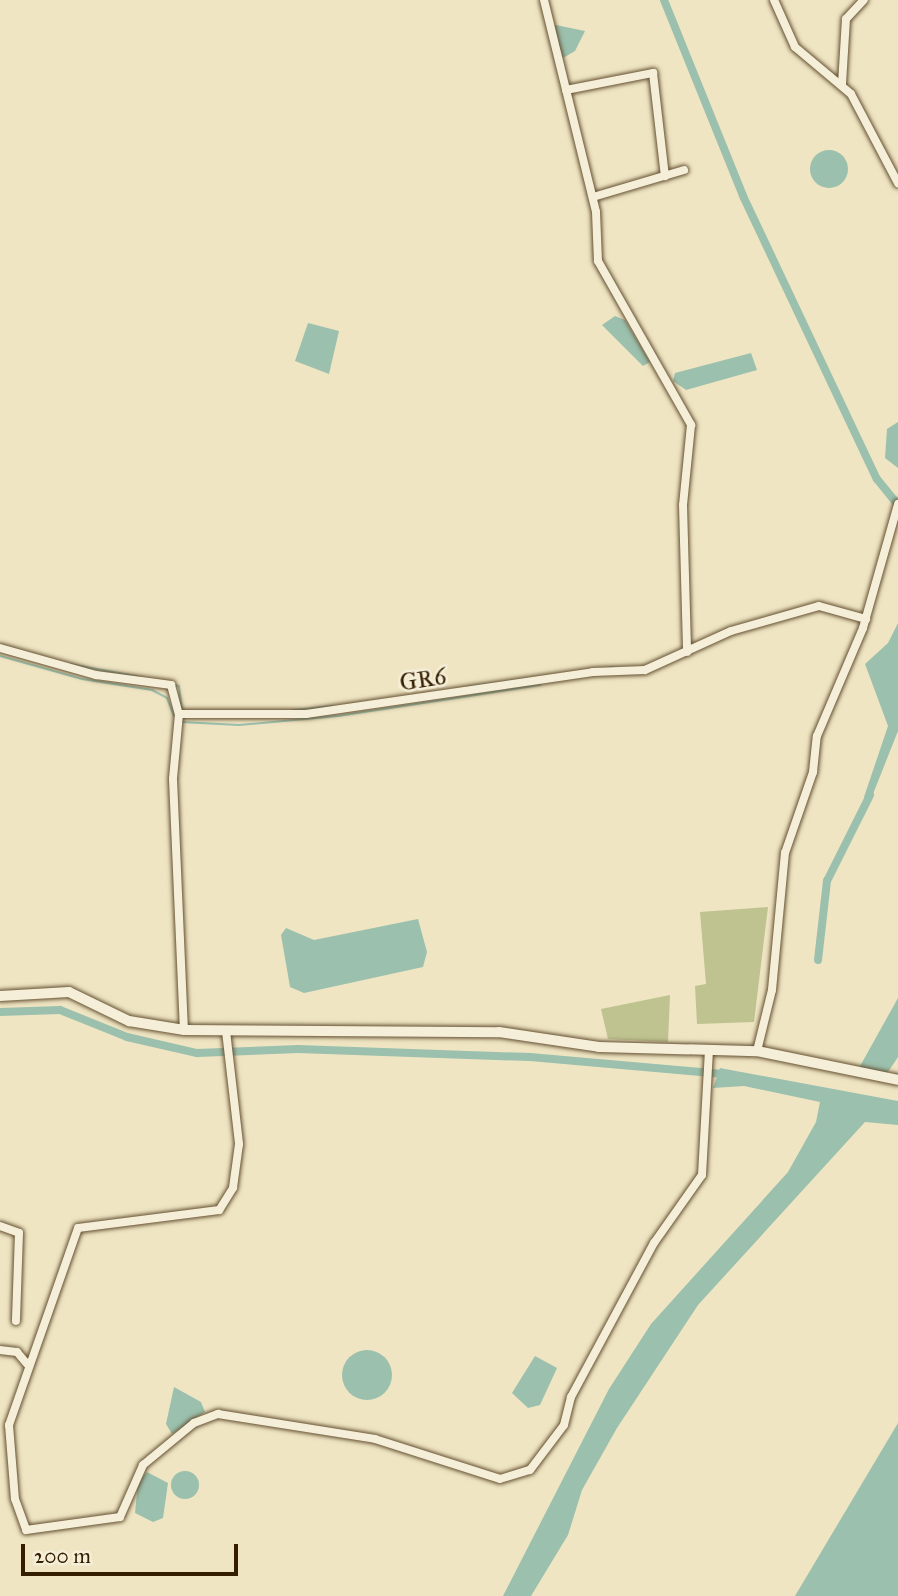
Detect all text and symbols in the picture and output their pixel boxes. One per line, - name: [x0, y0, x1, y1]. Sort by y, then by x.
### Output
- street label: GR6: [398, 662, 448, 698]
- scale bar: [24, 1530, 242, 1574]
- text: 200 m: [34, 1543, 91, 1569]

